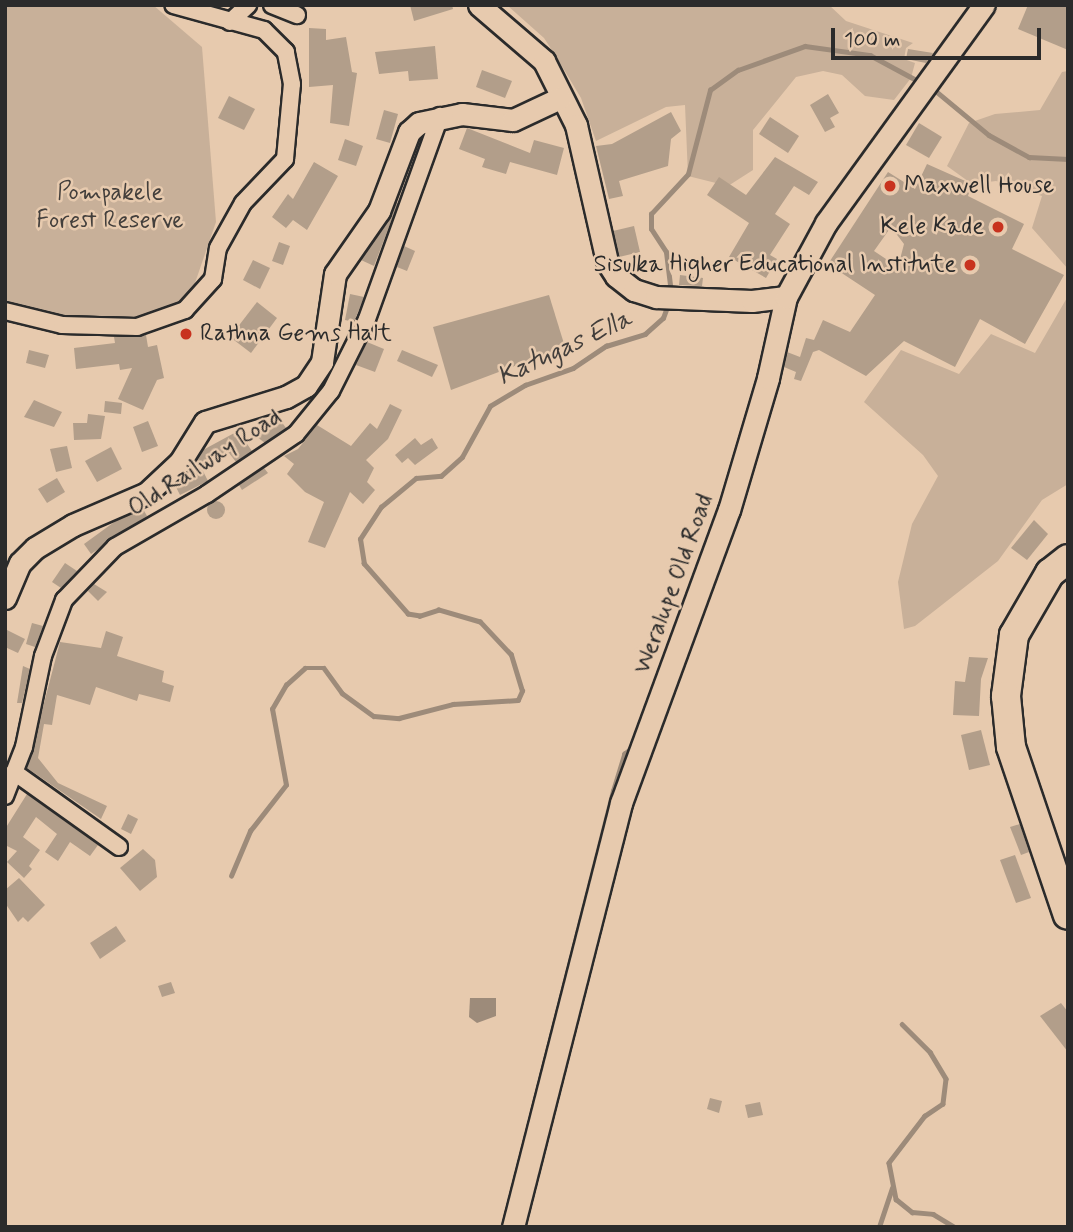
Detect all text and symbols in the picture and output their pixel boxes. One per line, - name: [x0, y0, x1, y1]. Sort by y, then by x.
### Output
- scale bar: [835, 14, 1045, 58]
- text: 100 m: [844, 26, 900, 54]
- place label: Maxwell House: [904, 172, 1054, 200]
- marker: Maxwell House: [882, 178, 898, 194]
- park label: Pompakele Forest Reserve: [36, 179, 184, 235]
- place label: Kele Kade: [879, 213, 984, 241]
- marker: Kele Kade: [990, 219, 1006, 235]
- place label: Sisulka Higher Educational Institute: [595, 251, 956, 279]
- marker: Sisulka Higher Educational Institute: [962, 257, 978, 273]
- water label: Katugas Ella: [495, 305, 635, 393]
- place label: Rathna Gems Halt: [200, 320, 389, 348]
- marker: Rathna Gems Halt: [178, 326, 194, 342]
- street label: Old Railway Road: [123, 403, 287, 523]
- street label: Weralupe Old Road: [628, 491, 720, 677]

